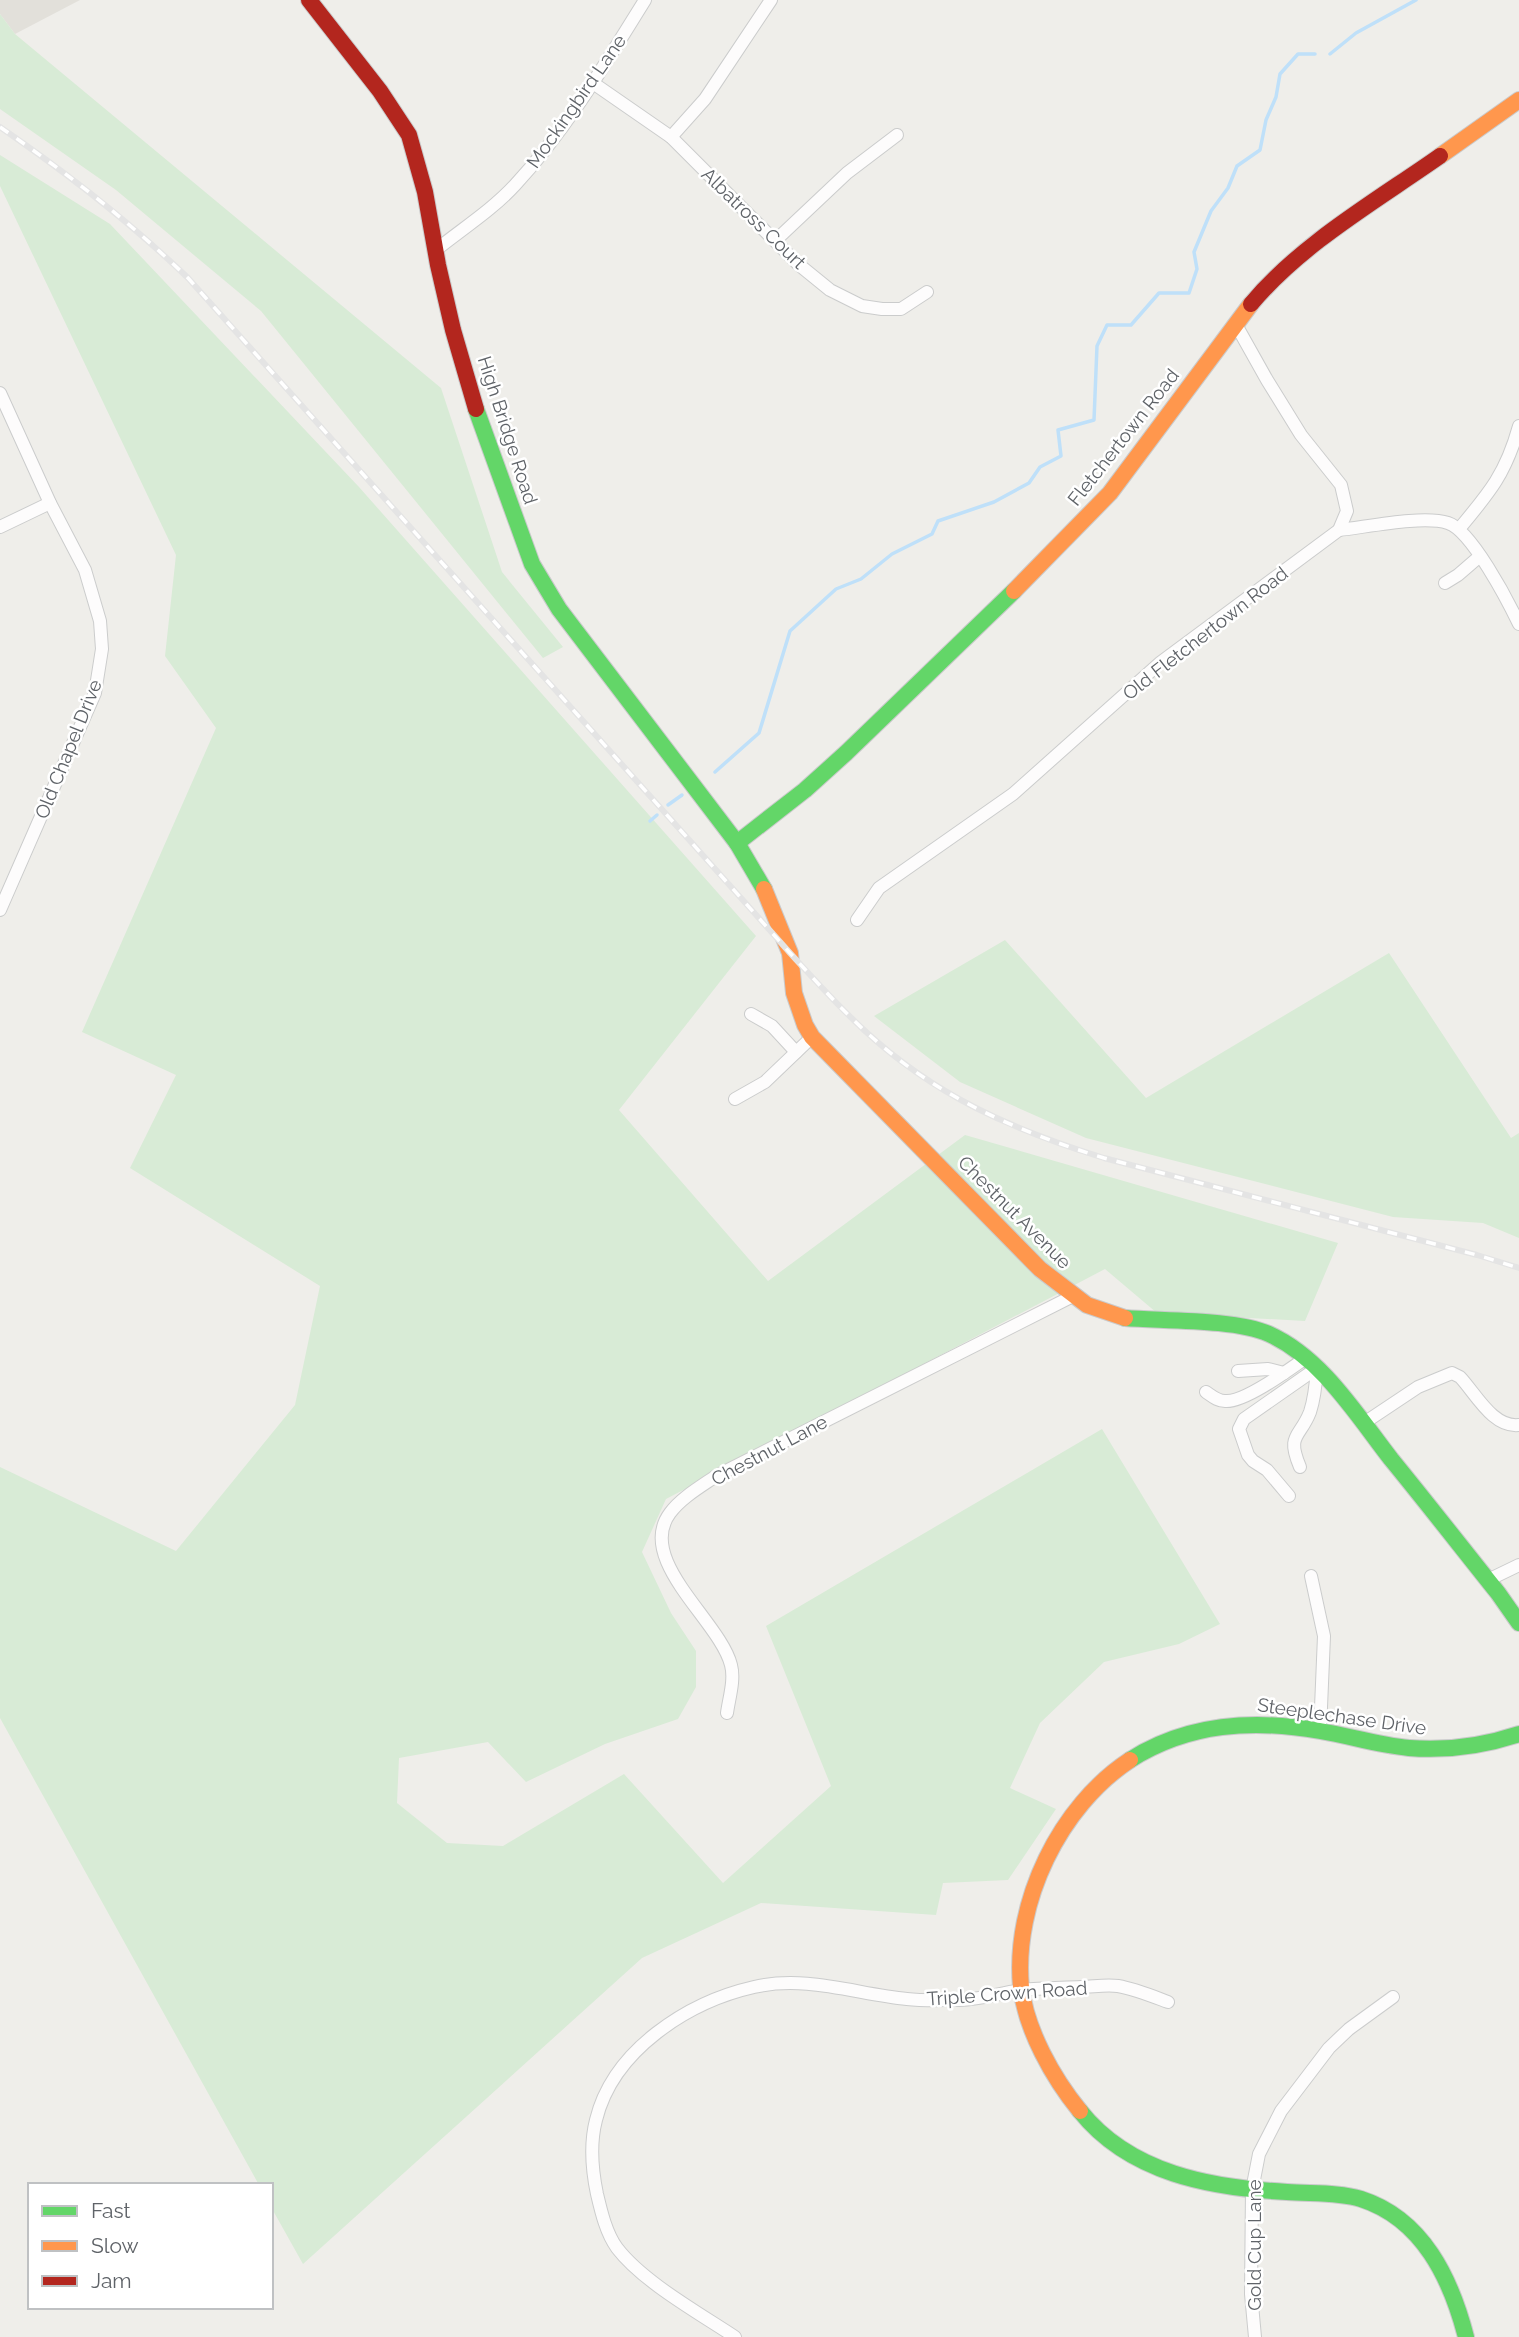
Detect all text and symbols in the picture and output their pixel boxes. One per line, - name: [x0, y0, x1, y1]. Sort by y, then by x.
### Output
- street label: Mockingbird Lane: [522, 30, 630, 172]
- street label: Albatross Court: [697, 163, 811, 274]
- street label: High Bridge Road: [474, 353, 542, 507]
- street label: Fletchertown Road: [1063, 364, 1183, 510]
- street label: Old Fletchertown Road: [1118, 562, 1292, 704]
- street label: Old Chapel Drive: [30, 676, 106, 822]
- street label: Chestnut Avenue: [954, 1151, 1076, 1273]
- street label: Chestnut Lane: [707, 1410, 831, 1490]
- street label: Steeplechase Drive: [1256, 1693, 1428, 1739]
- street label: Triple Crown Road: [926, 1976, 1088, 2010]
- street label: Gold Cup Lane: [1243, 2179, 1265, 2311]
- legend: [28, 2183, 273, 2309]
- text: Fast: [91, 2198, 131, 2223]
- text: Slow: [91, 2233, 139, 2258]
- text: Jam: [91, 2268, 132, 2293]

